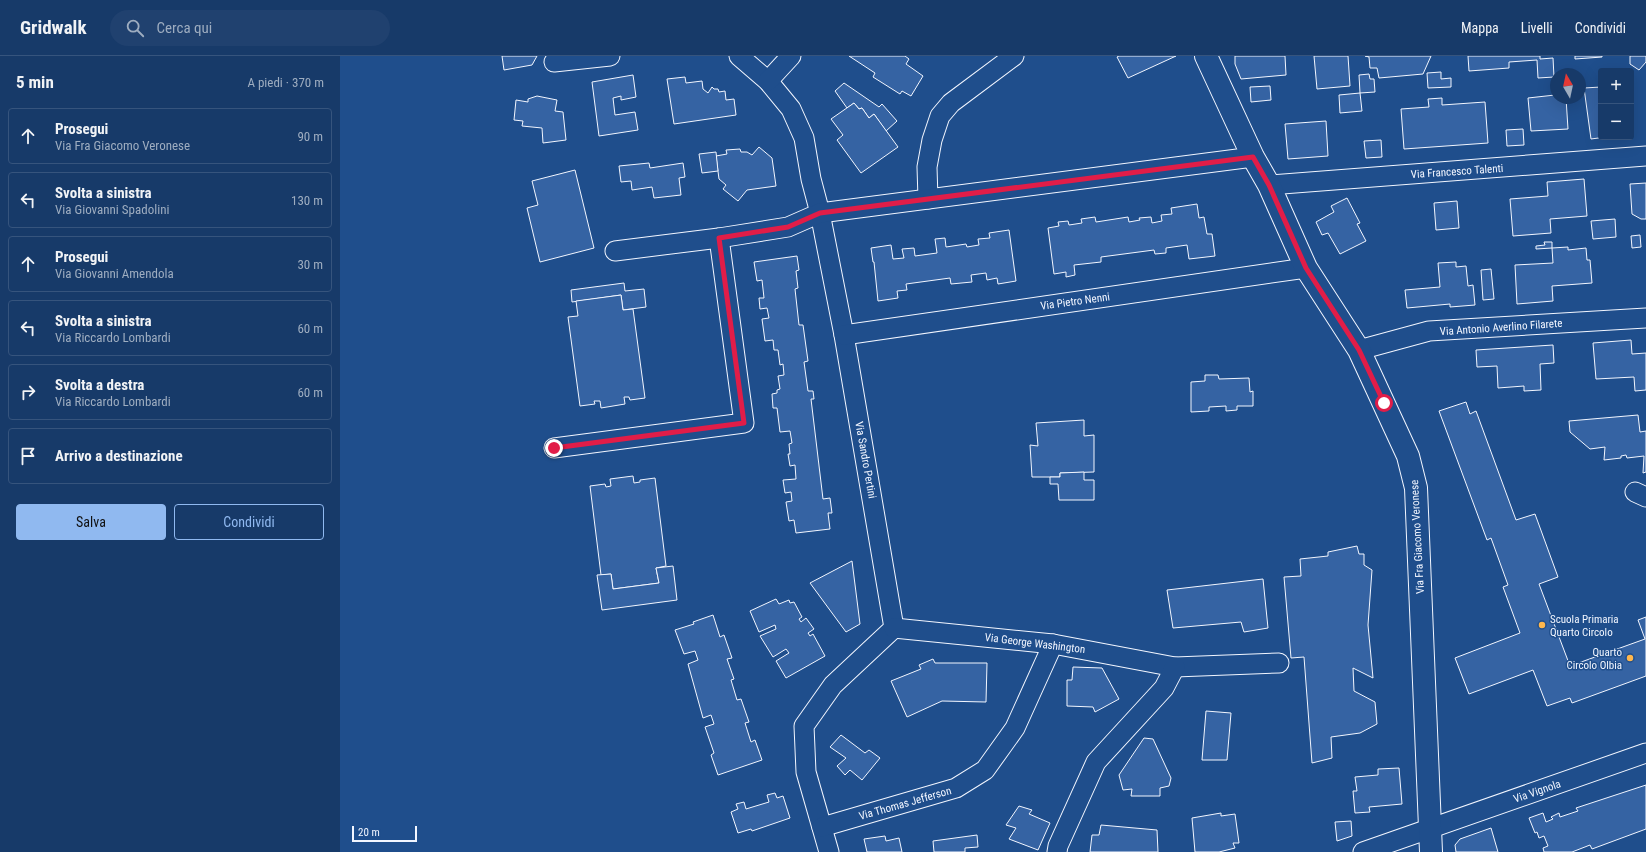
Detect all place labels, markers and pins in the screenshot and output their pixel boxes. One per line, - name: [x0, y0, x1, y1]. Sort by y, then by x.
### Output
- place label: Scuola Primaria Quarto Circolo: [1550, 613, 1619, 639]
- marker: Scuola Primaria Quarto Circolo: [1537, 620, 1547, 630]
- place label: Quarto Circolo Olbia: [1566, 646, 1622, 672]
- marker: Quarto Circolo Olbia: [1625, 653, 1635, 663]

